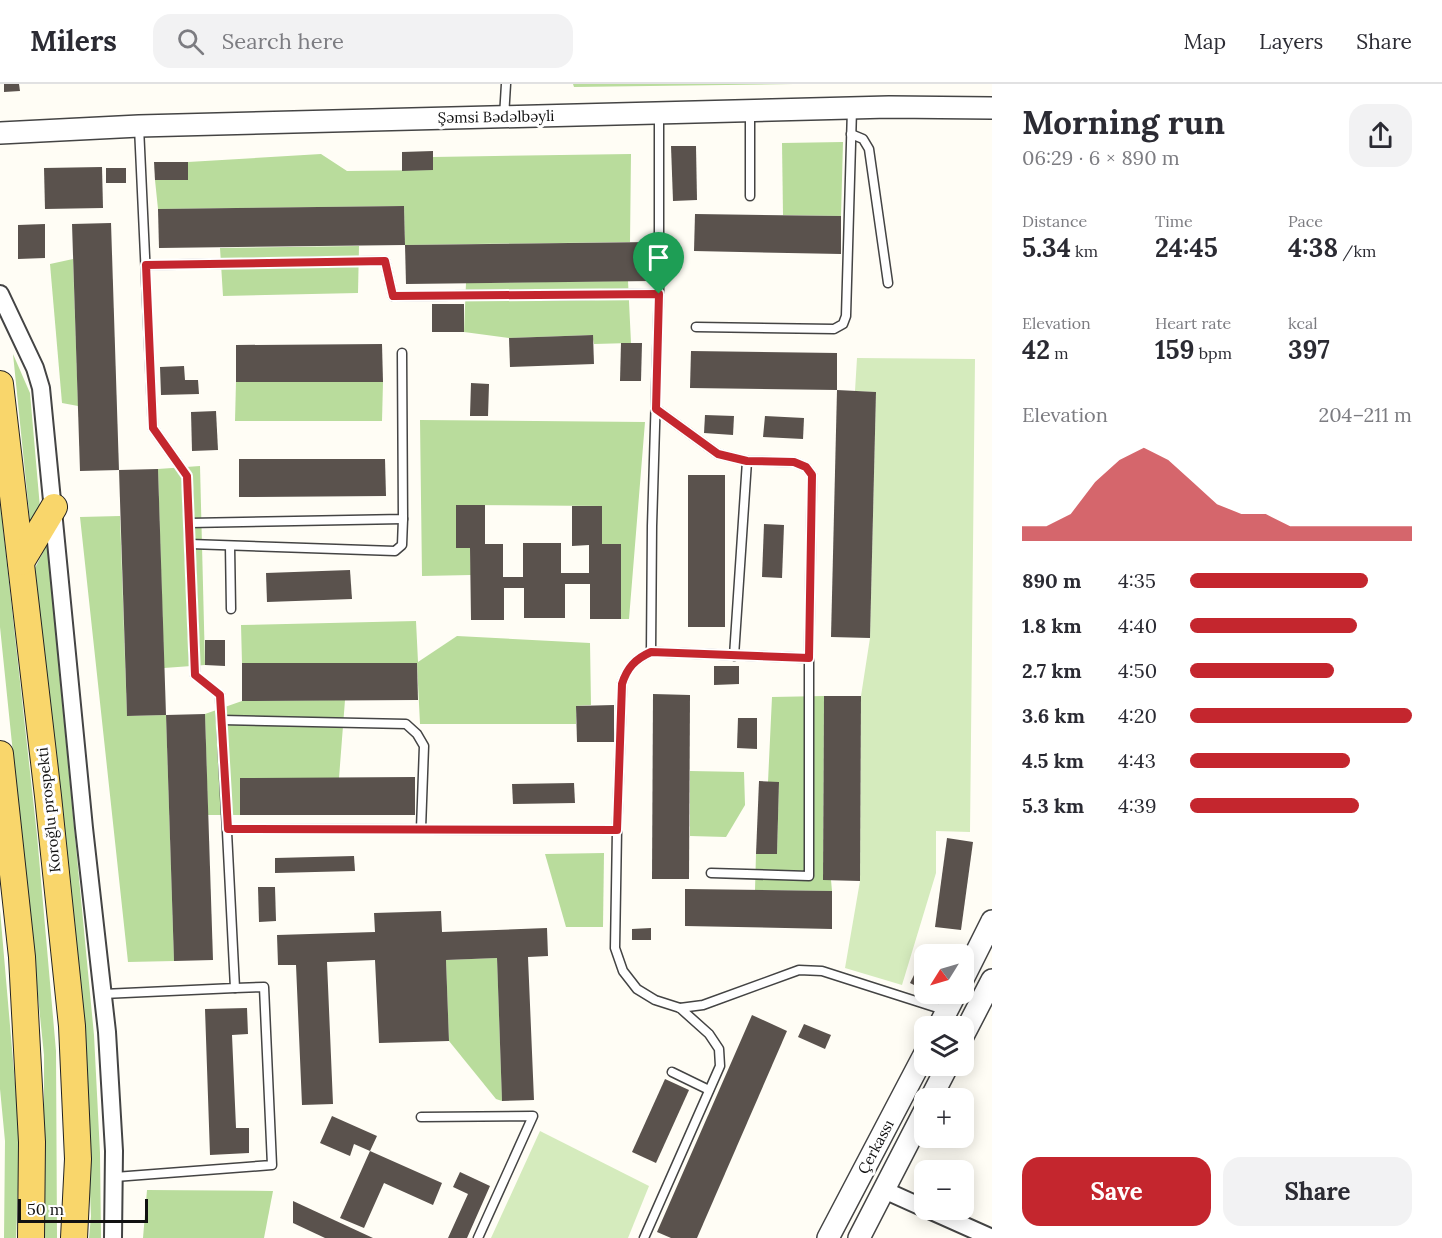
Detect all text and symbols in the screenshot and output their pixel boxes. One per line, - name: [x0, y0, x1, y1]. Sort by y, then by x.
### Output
- search box: [153, 14, 573, 68]
- text: Milers: [30, 23, 117, 59]
- icon: search: [174, 25, 207, 58]
- text: Search here: [222, 27, 344, 55]
- text: Map: [1183, 28, 1226, 55]
- text: Layers: [1259, 28, 1323, 55]
- text: Share: [1356, 28, 1412, 55]
- text: Morning run: [1022, 101, 1225, 143]
- button: share: [1349, 104, 1412, 167]
- street label: Şəmsi Bədəlbəyli: [437, 106, 555, 127]
- text: 06:29 · 6 × 890 m: [1022, 145, 1180, 170]
- text: Distance: [1022, 211, 1087, 231]
- text: Time: [1155, 211, 1193, 231]
- text: Pace: [1288, 211, 1323, 231]
- text: 5.34: [1022, 231, 1071, 264]
- text: 24:45: [1155, 231, 1218, 264]
- text: 4:38: [1288, 231, 1338, 264]
- pin: [633, 232, 684, 294]
- icon: arrive: [642, 241, 675, 274]
- text: km: [1071, 241, 1098, 261]
- text: /km: [1338, 241, 1376, 261]
- text: Elevation: [1022, 313, 1091, 333]
- text: Heart rate: [1155, 313, 1231, 333]
- text: kcal: [1288, 313, 1318, 333]
- text: 42: [1022, 333, 1050, 366]
- text: 159: [1155, 333, 1195, 366]
- text: 397: [1288, 333, 1330, 366]
- text: m: [1050, 343, 1069, 363]
- text: bpm: [1195, 343, 1232, 363]
- text: Elevation: [1022, 402, 1108, 427]
- text: 204–211 m: [1318, 402, 1412, 427]
- text: 890 m: [1022, 568, 1081, 593]
- text: 4:35: [1118, 568, 1156, 593]
- text: 1.8 km: [1022, 613, 1082, 638]
- text: 4:40: [1118, 613, 1157, 638]
- text: 2.7 km: [1022, 658, 1082, 683]
- text: 4:50: [1118, 658, 1157, 683]
- text: 3.6 km: [1022, 703, 1085, 728]
- text: 4:20: [1118, 703, 1157, 728]
- street label: Koroğlu prospekti: [32, 746, 65, 874]
- text: 4.5 km: [1022, 748, 1084, 773]
- text: 4:43: [1118, 748, 1156, 773]
- text: 5.3 km: [1022, 793, 1084, 818]
- text: 4:39: [1118, 793, 1157, 818]
- north arrow: [914, 944, 974, 1004]
- map controls: [914, 944, 974, 1220]
- button: layers: [914, 1016, 974, 1076]
- button: +: [914, 1088, 974, 1148]
- street label: Çerkassı: [853, 1116, 898, 1177]
- button: Save: [1022, 1157, 1211, 1226]
- button: Share: [1223, 1157, 1412, 1226]
- button: −: [914, 1160, 974, 1220]
- scale bar: [18, 1196, 148, 1224]
- text: 50 m: [27, 1199, 64, 1219]

